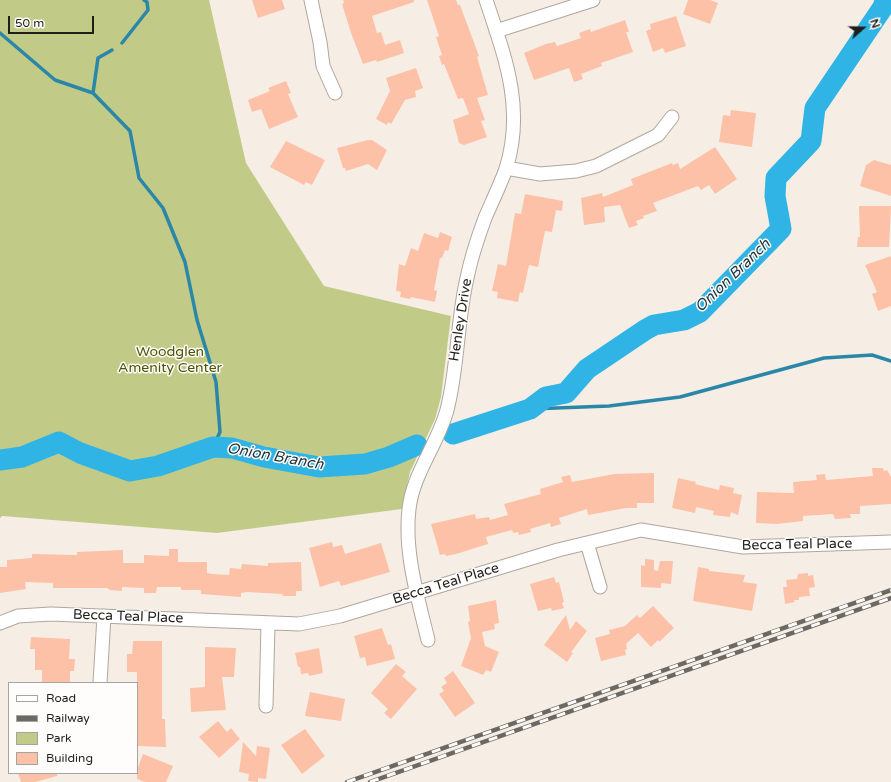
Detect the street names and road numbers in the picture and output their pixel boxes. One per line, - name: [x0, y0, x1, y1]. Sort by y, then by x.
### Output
- street label: Henley Drive: [446, 277, 476, 363]
- street label: Becca Teal Place: [742, 536, 852, 554]
- street label: Becca Teal Place: [391, 560, 501, 608]
- street label: Becca Teal Place: [72, 607, 184, 627]

